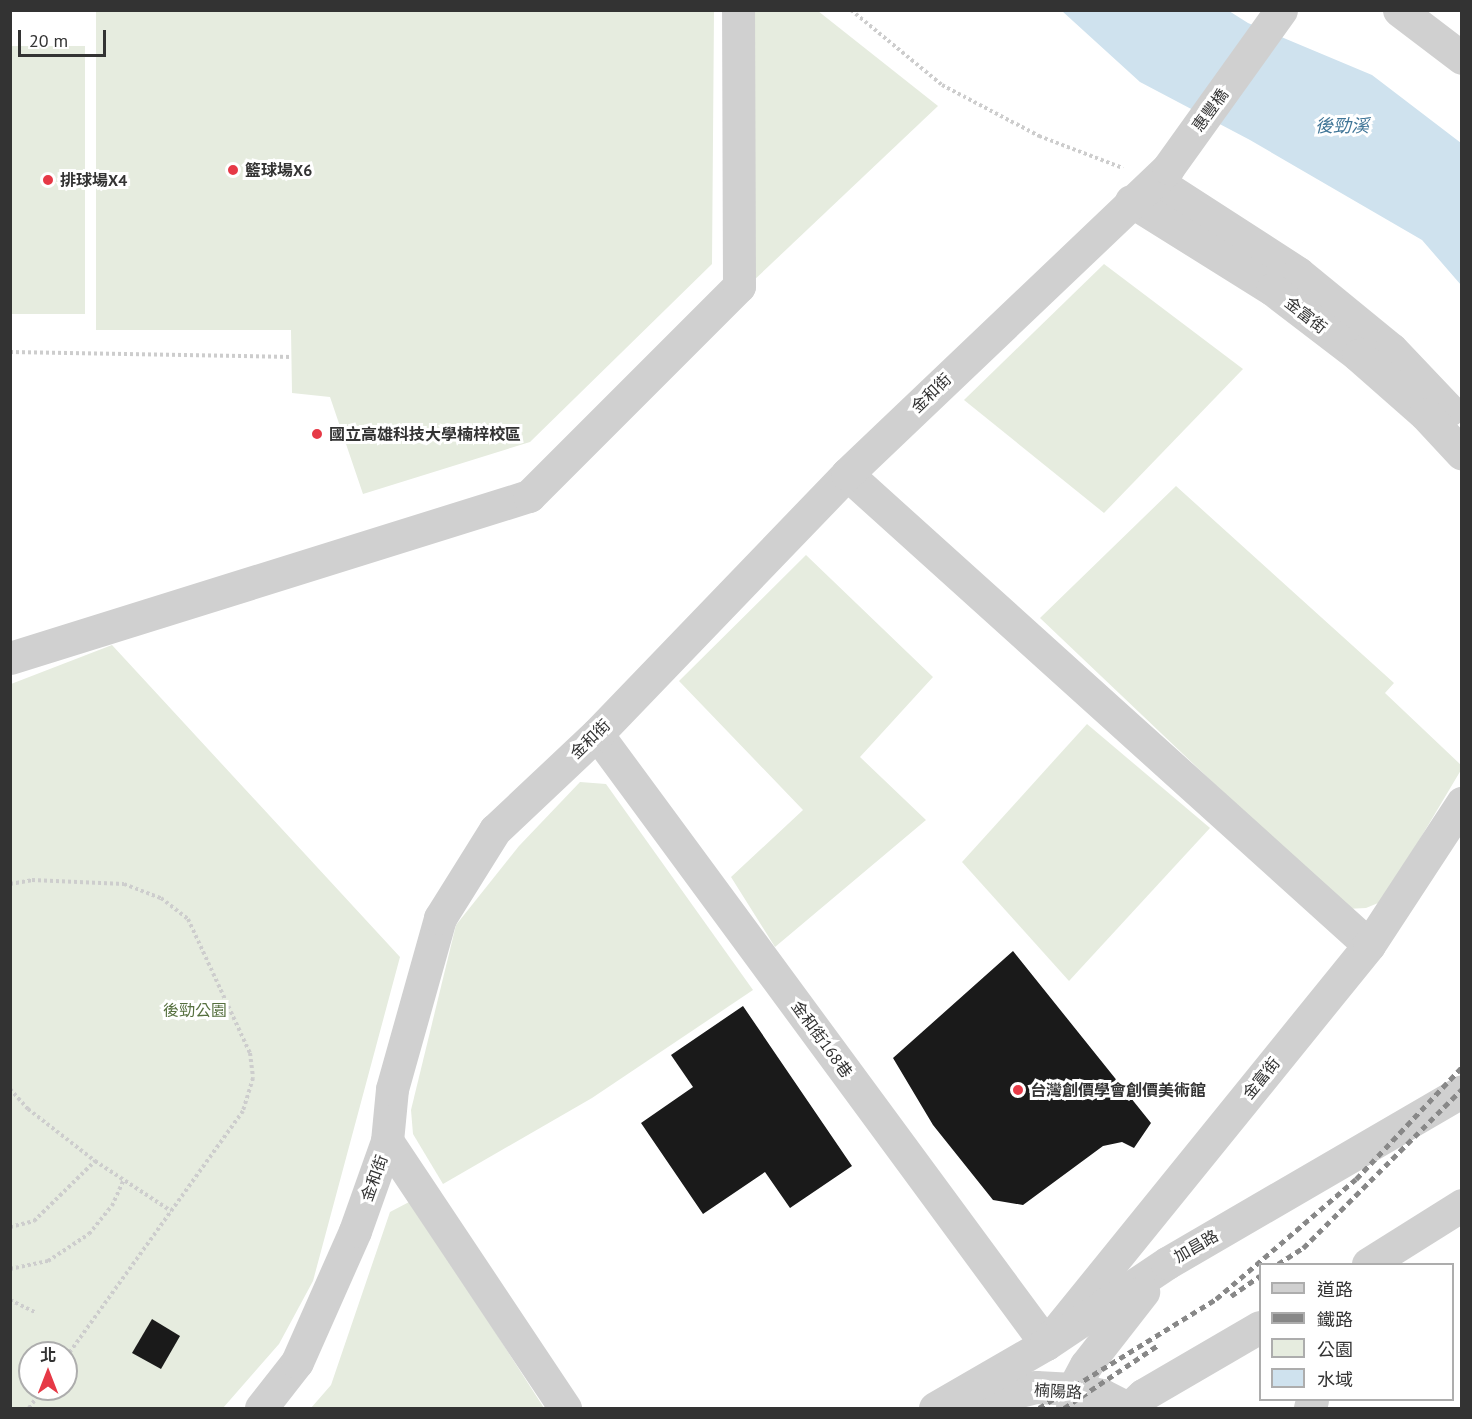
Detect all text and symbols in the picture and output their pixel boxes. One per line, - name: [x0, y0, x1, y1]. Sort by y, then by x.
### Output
- scale bar: [21, 18, 110, 56]
- text: 20 m: [29, 29, 68, 52]
- street label: 惠豐橋: [1188, 85, 1232, 135]
- water label: 後勁溪: [1315, 115, 1369, 137]
- place label: 籃球場X6: [245, 160, 312, 180]
- marker: 籃球場X6: [226, 163, 240, 177]
- place label: 排球場X4: [60, 170, 127, 190]
- marker: 排球場X4: [41, 173, 55, 187]
- street label: 金富街: [1281, 293, 1331, 337]
- street label: 金和街: [907, 369, 955, 417]
- place label: 國立高雄科技大學楠梓校區: [329, 424, 521, 444]
- marker: 國立高雄科技大學楠梓校區: [310, 427, 324, 441]
- street label: 金和街: [566, 715, 614, 763]
- street label: 金和街168巷: [788, 997, 856, 1081]
- park label: 後勁公園: [163, 1000, 227, 1020]
- street label: 金富街: [1238, 1053, 1284, 1103]
- place label: 台灣創價學會創價美術館: [1030, 1080, 1206, 1100]
- marker: 台灣創價學會創價美術館: [1011, 1083, 1025, 1097]
- street label: 金和街: [357, 1152, 391, 1204]
- street label: 加昌路: [1170, 1226, 1222, 1266]
- legend: [1259, 1263, 1454, 1401]
- text: 道路: [1317, 1278, 1353, 1301]
- text: 鐵路: [1317, 1308, 1353, 1331]
- text: 公園: [1317, 1338, 1353, 1361]
- north arrow: [18, 1341, 78, 1401]
- text: 北: [40, 1345, 56, 1365]
- text: 水域: [1317, 1368, 1353, 1391]
- street label: 楠陽路: [1034, 1380, 1082, 1402]

